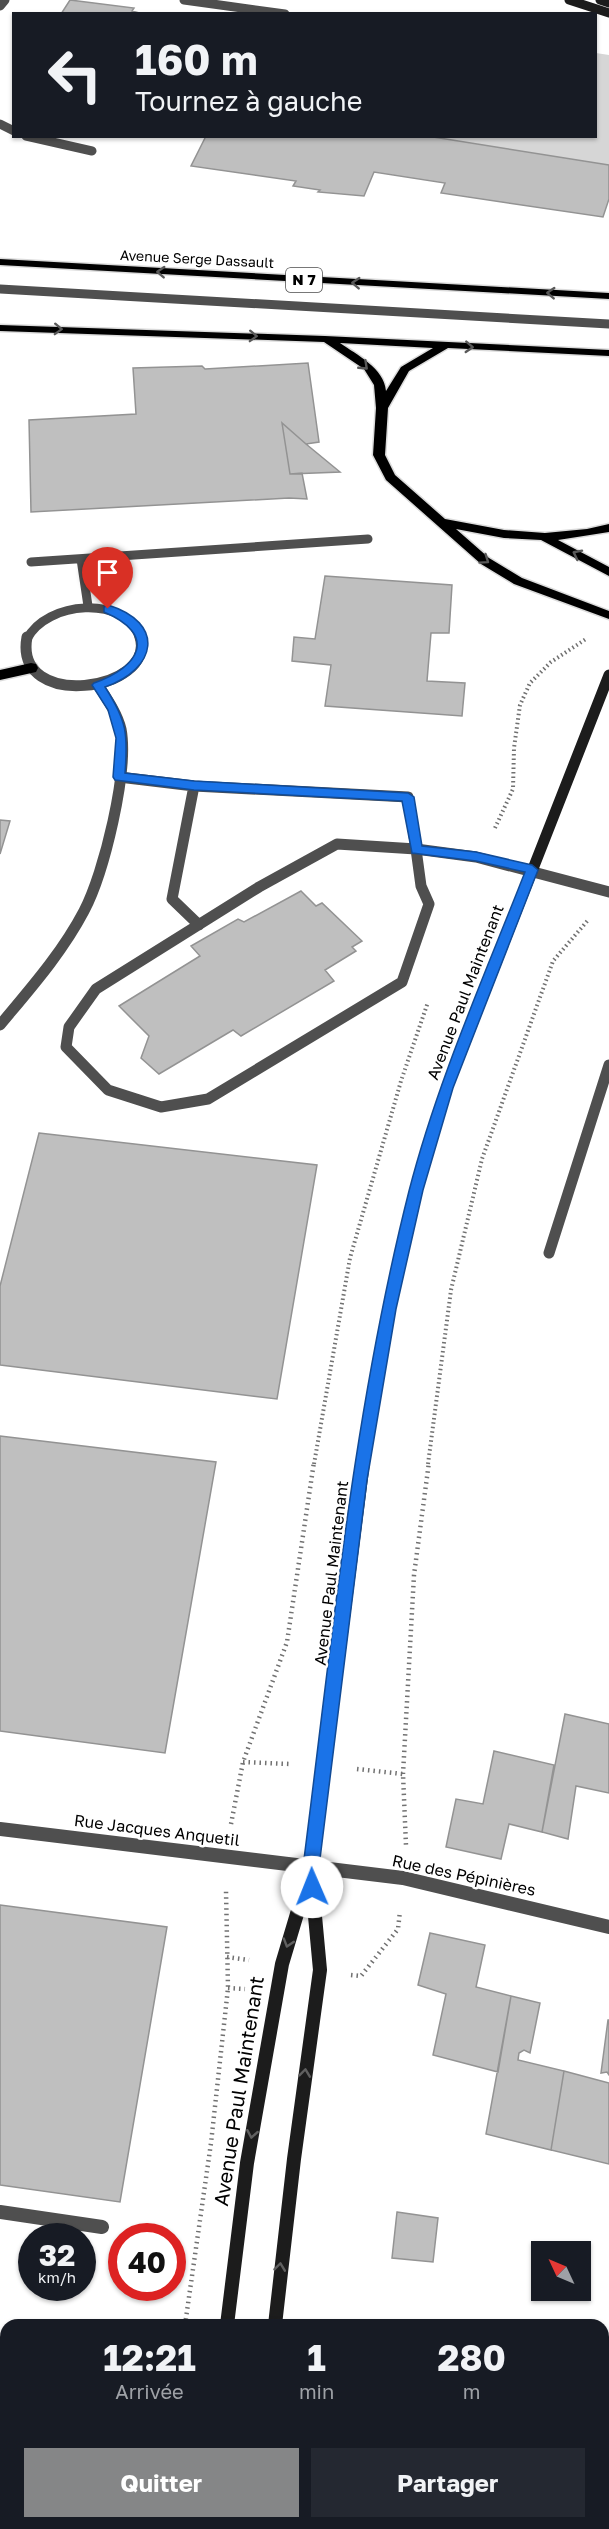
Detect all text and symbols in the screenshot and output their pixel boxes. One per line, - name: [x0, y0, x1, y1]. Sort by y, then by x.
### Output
- text: 160 m: [135, 34, 258, 84]
- icon: left: [36, 36, 114, 114]
- text: Tournez à gauche: [135, 85, 362, 117]
- street label: Avenue Serge Dassault: [120, 246, 275, 271]
- one-way arrow: [157, 266, 166, 279]
- road number: N 7: [286, 268, 322, 292]
- one-way arrow: [351, 276, 360, 289]
- one-way arrow: [546, 286, 555, 299]
- one-way arrow: [54, 323, 63, 336]
- one-way arrow: [249, 330, 258, 342]
- one-way arrow: [465, 340, 474, 353]
- one-way arrow: [358, 359, 368, 370]
- pin: [82, 547, 133, 609]
- one-way arrow: [572, 550, 583, 562]
- one-way arrow: [478, 553, 489, 564]
- icon: arrive: [91, 556, 124, 589]
- street label: Avenue Paul Maintenant: [422, 902, 508, 1082]
- street label: Avenue Paul Maintenant: [310, 1479, 352, 1667]
- street label: Rue Jacques Anquetil: [73, 1810, 241, 1850]
- street label: Rue des Pépinières: [390, 1850, 538, 1900]
- position arrow: [280, 1855, 344, 1919]
- one-way arrow: [283, 1937, 295, 1948]
- street label: Avenue Paul Maintenant: [208, 1974, 268, 2208]
- one-way arrow: [298, 2069, 311, 2078]
- one-way arrow: [246, 2129, 259, 2139]
- speed limit sign: 40: [108, 2223, 186, 2301]
- text: 32: [39, 2237, 75, 2273]
- north arrow: [531, 2241, 591, 2301]
- map controls: [531, 2241, 591, 2301]
- one-way arrow: [273, 2262, 286, 2271]
- text: km/h: [38, 2268, 76, 2286]
- text: 12:21: [103, 2336, 196, 2379]
- text: 1: [307, 2336, 326, 2379]
- text: 280: [437, 2336, 506, 2379]
- text: Arrivée: [115, 2379, 184, 2403]
- text: min: [299, 2379, 334, 2403]
- text: m: [463, 2379, 480, 2403]
- button: Quitter: [24, 2448, 299, 2517]
- button: Partager: [311, 2448, 585, 2517]

